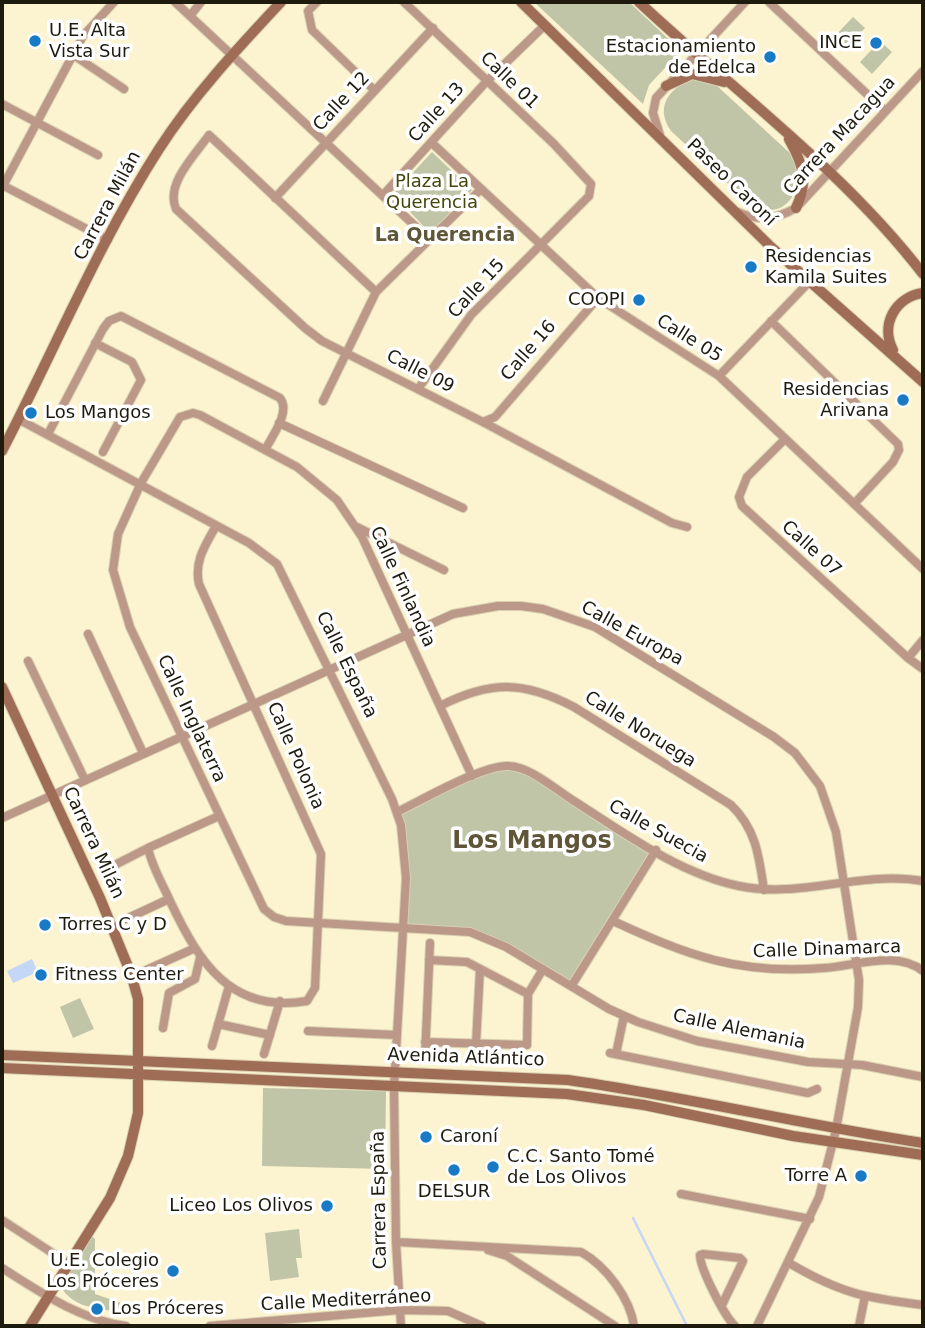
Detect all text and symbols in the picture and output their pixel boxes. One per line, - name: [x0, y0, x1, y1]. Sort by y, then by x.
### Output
- place label: U.E. Alta Vista Sur: [49, 20, 129, 62]
- place label: INCE: [819, 32, 862, 54]
- marker: U.E. Alta Vista Sur: [27, 33, 43, 49]
- marker: INCE: [868, 35, 884, 51]
- place label: Estacionamiento de Edelca: [606, 36, 756, 78]
- street label: Calle 01: [475, 48, 543, 114]
- marker: Estacionamiento de Edelca: [762, 49, 778, 65]
- street label: Calle 12: [309, 68, 375, 136]
- street label: Carrera Macagua: [779, 72, 901, 200]
- street label: Calle 13: [404, 79, 470, 147]
- street label: Paseo Caroní: [682, 135, 780, 231]
- street label: Carrera Milán: [70, 148, 146, 264]
- park label: Plaza La Querencia: [386, 171, 478, 214]
- district label: La Querencia: [375, 225, 515, 247]
- place label: Residencias Kamila Suites: [765, 246, 887, 288]
- street label: Calle 15: [444, 255, 510, 323]
- marker: Residencias Kamila Suites: [743, 259, 759, 275]
- place label: COOPI: [568, 289, 625, 311]
- marker: COOPI: [631, 292, 647, 308]
- street label: Calle 05: [652, 310, 726, 368]
- street label: Calle 16: [497, 316, 561, 386]
- street label: Calle 09: [382, 346, 458, 398]
- place label: Residencias Arivana: [783, 379, 889, 422]
- marker: Residencias Arivana: [895, 392, 911, 408]
- place label: Los Mangos: [45, 402, 151, 424]
- marker: Los Mangos: [23, 405, 39, 421]
- street label: Calle 07: [777, 516, 845, 582]
- street label: Calle Finlandia: [365, 523, 439, 651]
- street label: Calle Europa: [577, 597, 687, 671]
- street label: Calle España: [311, 608, 381, 722]
- street label: Calle Inglaterra: [152, 652, 230, 786]
- street label: Calle Noruega: [580, 687, 700, 773]
- street label: Calle Polonia: [262, 699, 328, 813]
- street label: Carrera Milán: [58, 784, 128, 902]
- street label: Calle Suecia: [605, 796, 711, 868]
- district label: Los Mangos: [452, 828, 612, 856]
- place label: Torres C y D: [59, 914, 167, 936]
- marker: Torres C y D: [37, 917, 53, 933]
- street label: Calle Dinamarca: [753, 937, 901, 963]
- place label: Fitness Center: [55, 964, 184, 986]
- marker: Fitness Center: [33, 967, 49, 983]
- street label: Calle Alemania: [671, 1005, 807, 1055]
- street label: Avenida Atlántico: [387, 1044, 545, 1072]
- place label: Caroní: [440, 1126, 498, 1148]
- marker: Caroní: [418, 1129, 434, 1145]
- street label: Carrera España: [368, 1131, 392, 1269]
- place label: C.C. Santo Tomé de Los Olivos: [507, 1146, 655, 1188]
- marker: C.C. Santo Tomé de Los Olivos: [485, 1159, 501, 1175]
- marker: DELSUR: [446, 1162, 462, 1178]
- place label: Torre A: [785, 1165, 847, 1187]
- marker: Torre A: [853, 1168, 869, 1184]
- place label: DELSUR: [418, 1181, 490, 1203]
- place label: Liceo Los Olivos: [169, 1195, 313, 1217]
- marker: Liceo Los Olivos: [319, 1198, 335, 1214]
- place label: U.E. Colegio Los Próceres: [46, 1250, 159, 1292]
- marker: U.E. Colegio Los Próceres: [165, 1263, 181, 1279]
- street label: Calle Mediterráneo: [260, 1286, 432, 1316]
- place label: Los Próceres: [111, 1298, 224, 1320]
- marker: Los Próceres: [89, 1301, 105, 1317]

